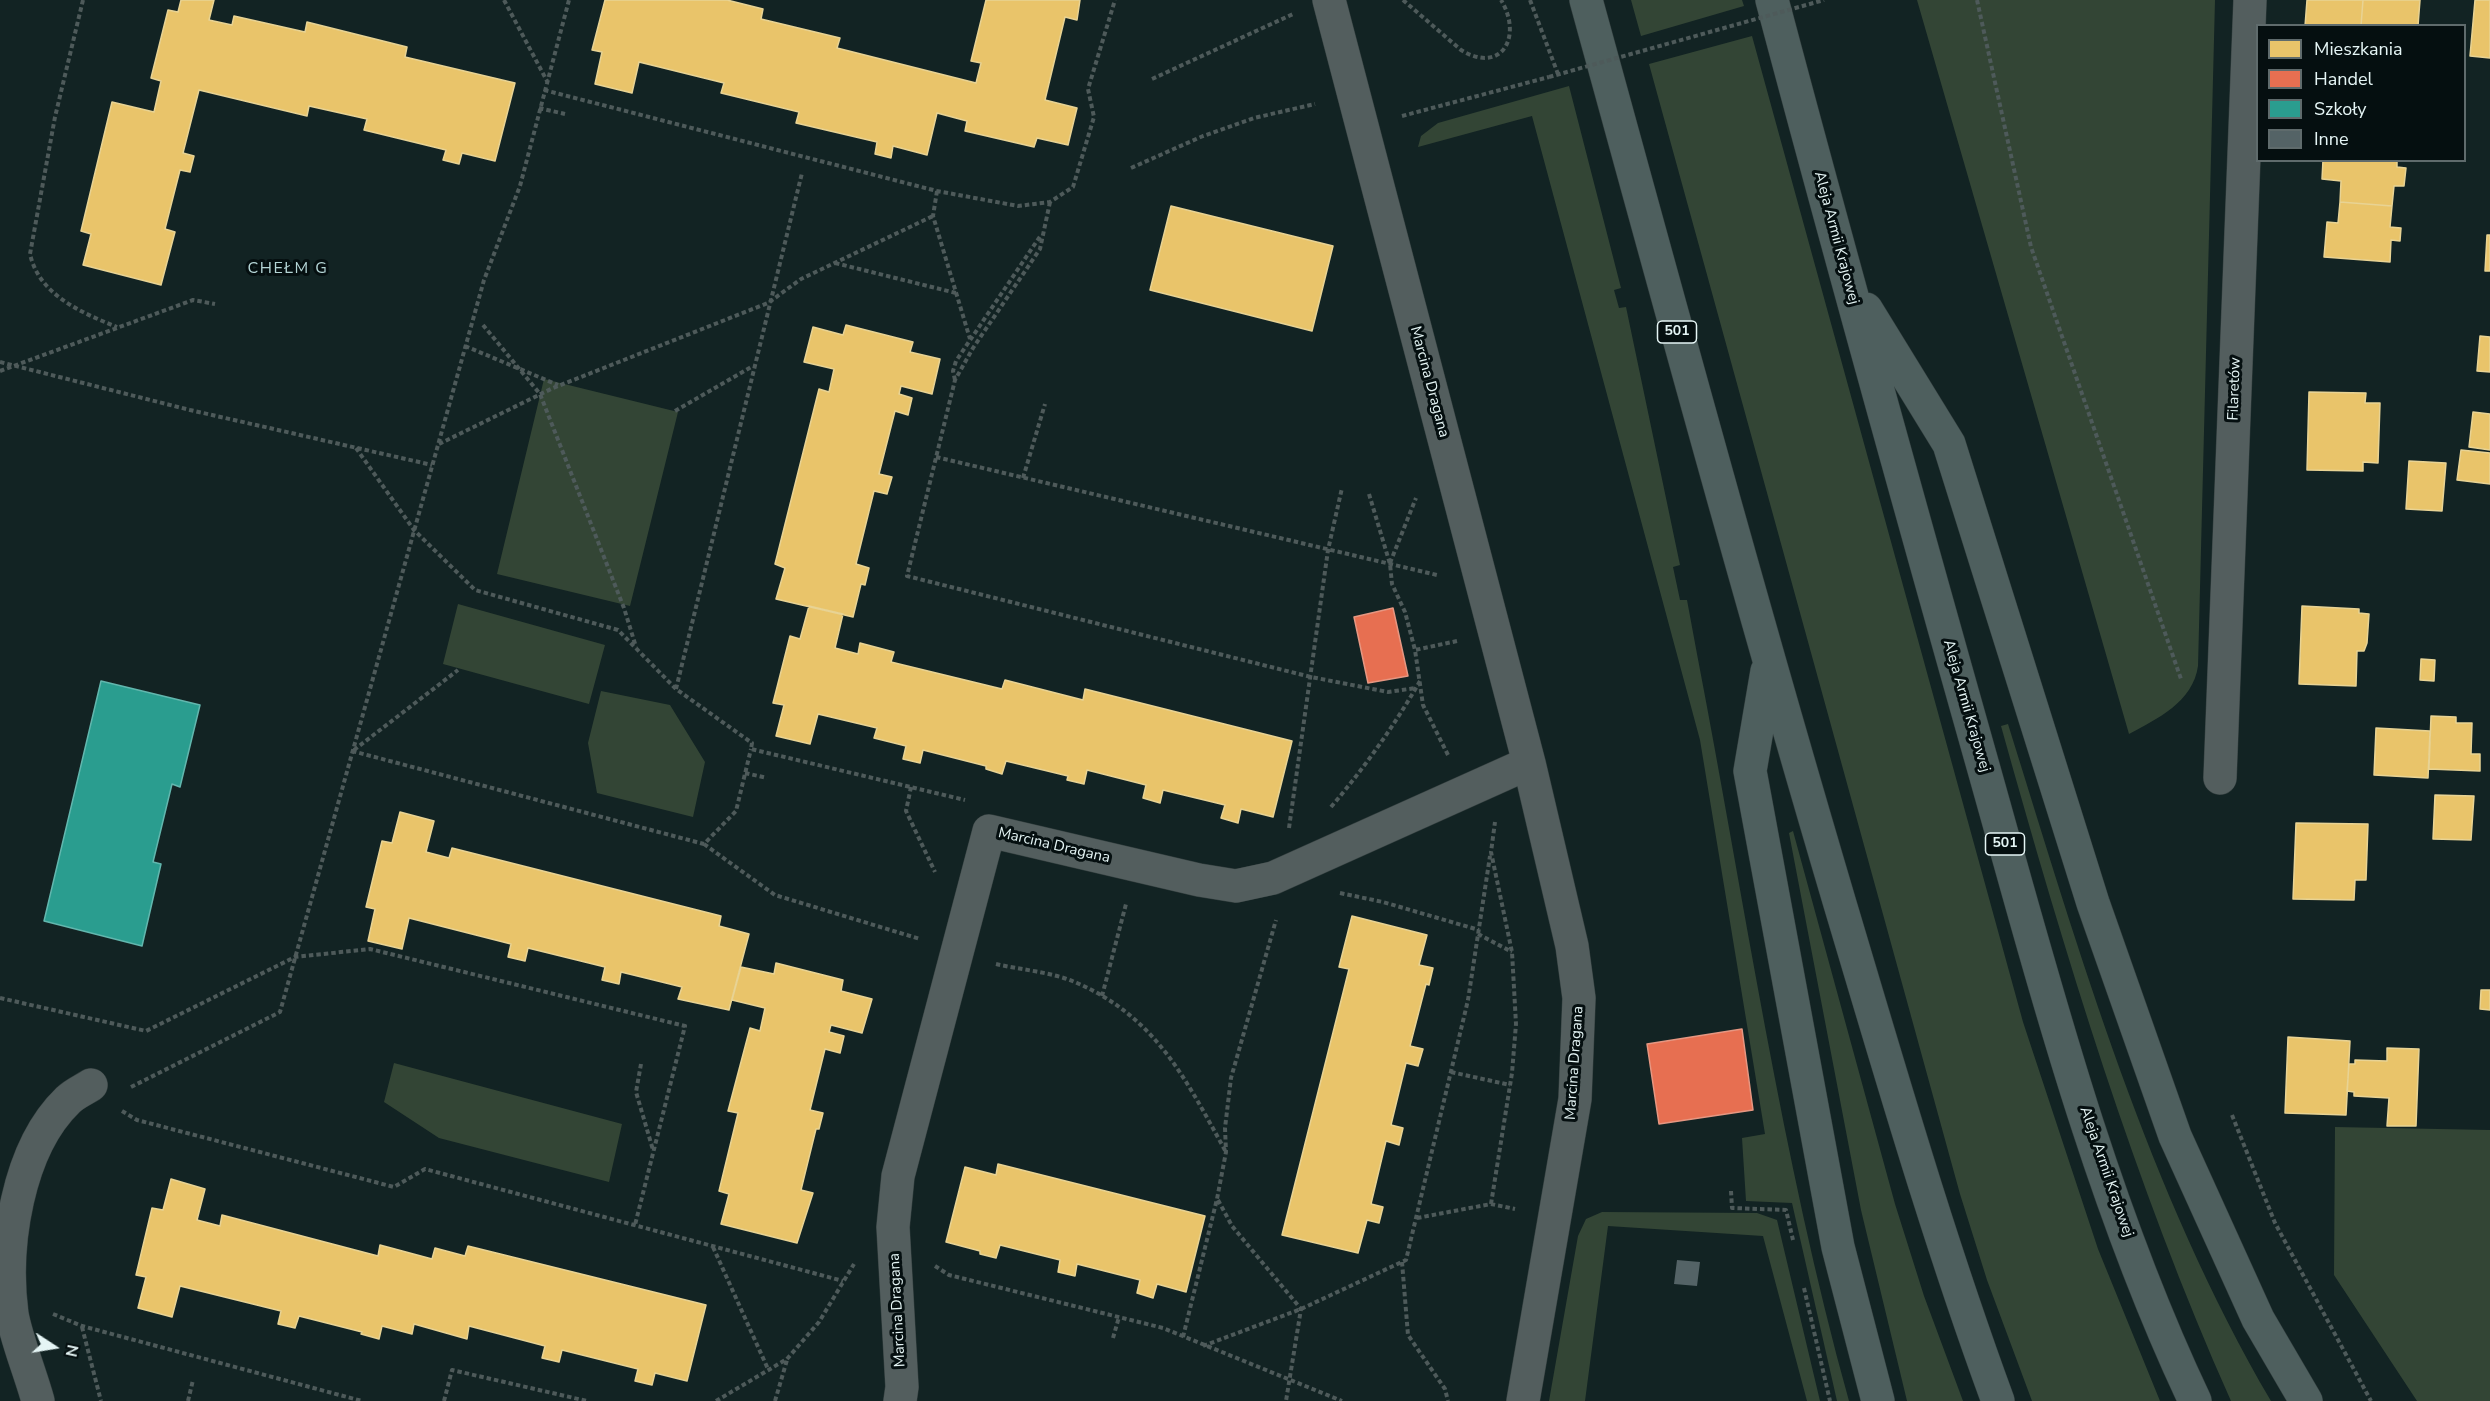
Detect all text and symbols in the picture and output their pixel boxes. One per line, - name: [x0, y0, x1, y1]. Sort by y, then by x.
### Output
- legend: [2256, 24, 2466, 162]
- text: Mieszkania: [2314, 37, 2402, 61]
- text: Handel: [2314, 67, 2373, 91]
- text: Szkoły: [2314, 97, 2367, 121]
- text: Inne: [2314, 127, 2349, 151]
- street label: Aleja Armii Krajowej: [1810, 170, 1862, 306]
- district label: CHEŁM G: [248, 259, 328, 279]
- road number: 501: [1658, 321, 1696, 343]
- street label: Marcina Dragana: [1406, 324, 1452, 440]
- street label: Filaretów: [2225, 357, 2245, 421]
- street label: Aleja Armii Krajowej: [1938, 638, 1994, 774]
- street label: Marcina Dragana: [996, 824, 1112, 868]
- road number: 501: [1986, 833, 2024, 855]
- street label: Marcina Dragana: [1562, 1005, 1588, 1121]
- street label: Aleja Armii Krajowej: [2075, 1104, 2137, 1240]
- street label: Marcina Dragana: [886, 1252, 910, 1368]
- north arrow: [24, 1317, 84, 1377]
- text: N: [60, 1343, 84, 1359]

